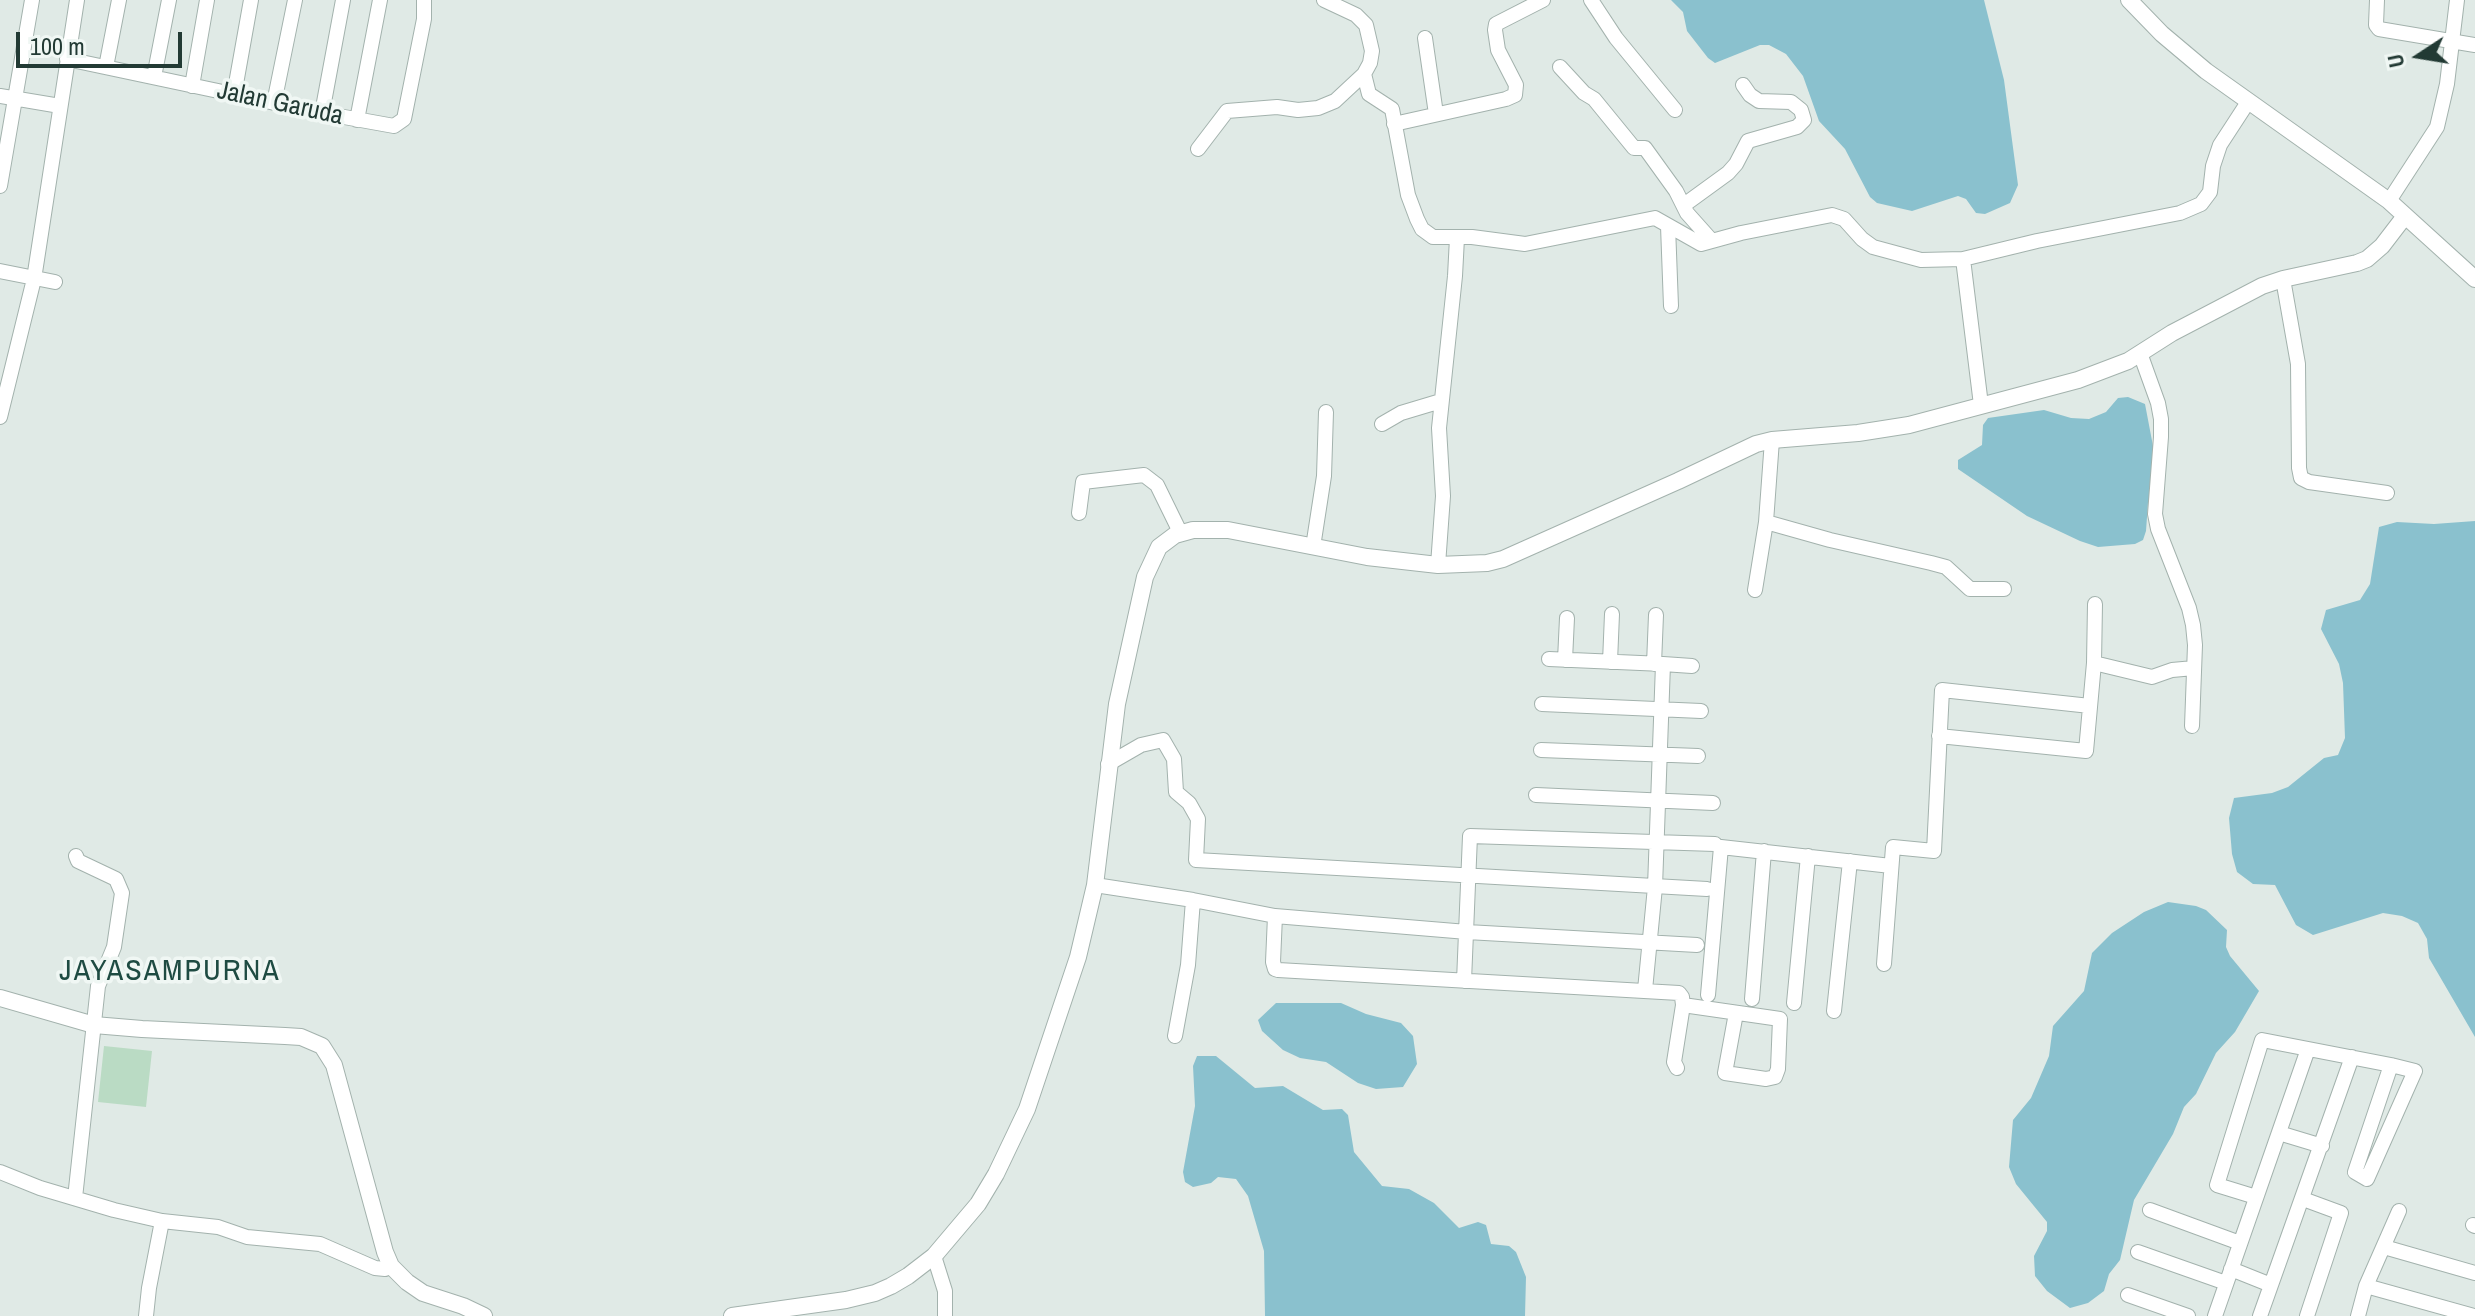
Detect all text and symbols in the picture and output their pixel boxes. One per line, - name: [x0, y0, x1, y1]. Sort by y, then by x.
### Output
- scale bar: [20, 16, 186, 66]
- north arrow: [2379, 16, 2459, 96]
- text: 100 m: [30, 30, 85, 62]
- text: U: [2379, 51, 2412, 70]
- street label: Jalan Garuda: [214, 75, 346, 133]
- district label: JAYASAMPURNA: [59, 954, 281, 990]

